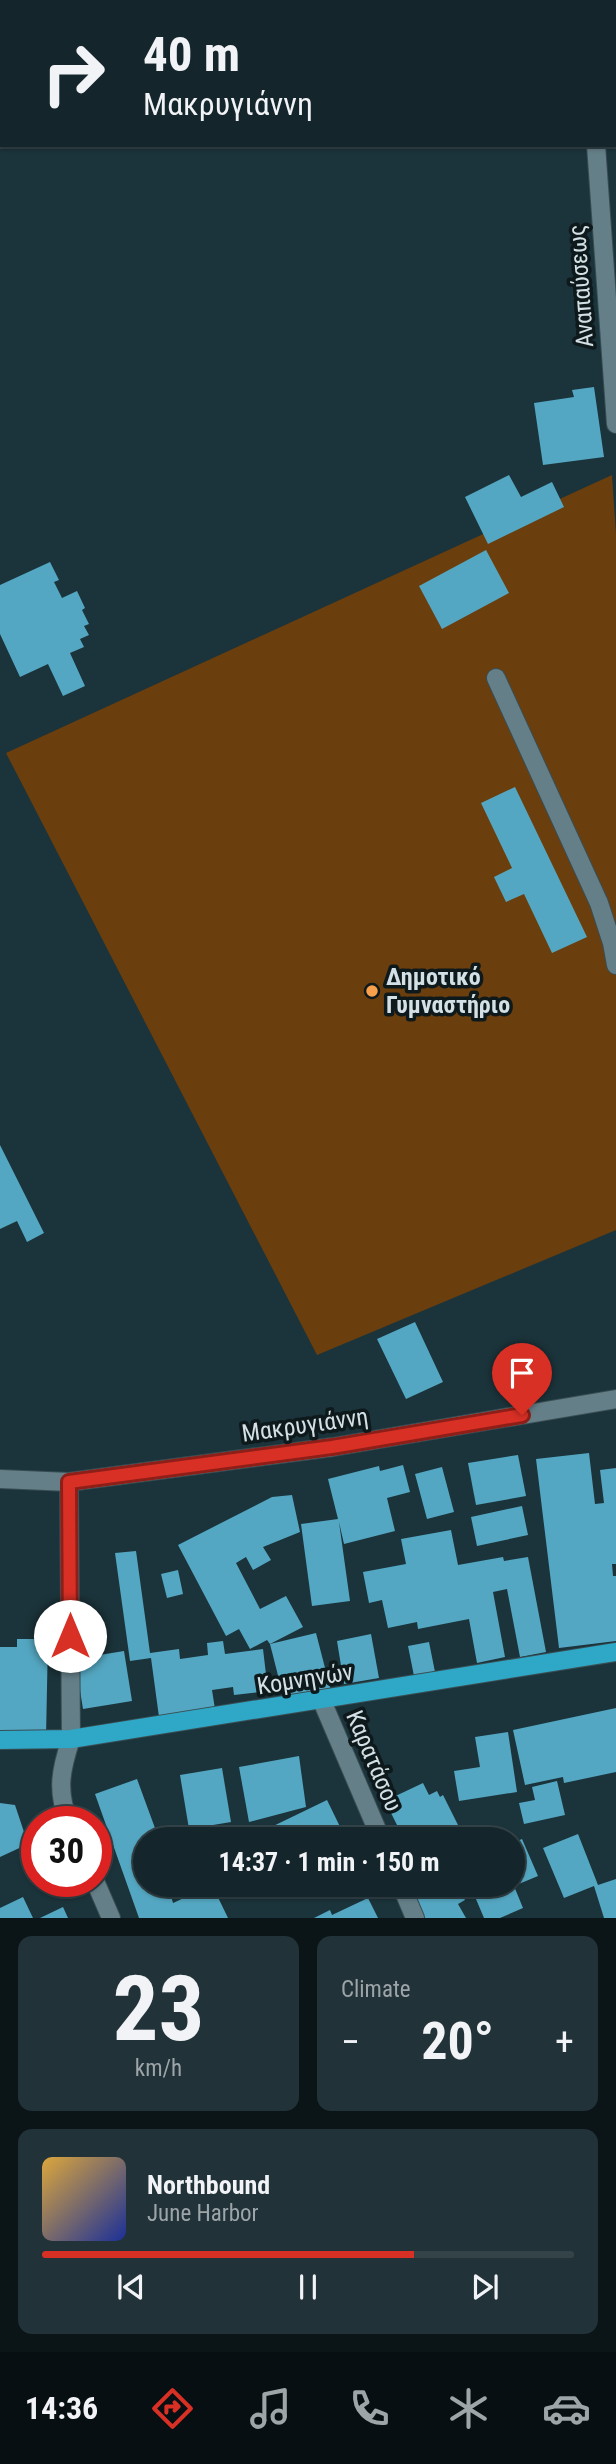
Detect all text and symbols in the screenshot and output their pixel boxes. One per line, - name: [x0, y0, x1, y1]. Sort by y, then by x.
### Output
- text: 40 m: [143, 26, 240, 83]
- icon: right: [28, 28, 119, 119]
- text: Μακρυγιάννη: [143, 85, 313, 123]
- street label: Αναπαύσεως: [563, 224, 599, 348]
- place label: Δημοτικό Γυμναστήριο: [386, 963, 510, 1019]
- marker: Δημοτικό Γυμναστήριο: [364, 983, 380, 999]
- pin: [492, 1343, 552, 1415]
- icon: arrive: [503, 1354, 541, 1392]
- street label: Μακρυγιάννη: [240, 1402, 370, 1448]
- position arrow: [33, 1599, 107, 1673]
- street label: Κομνηνών: [255, 1658, 355, 1700]
- street label: Καρατάσου: [340, 1706, 408, 1816]
- speed limit sign: 30: [21, 1806, 112, 1897]
- text: 14:37 · 1 min · 150 m: [219, 1847, 439, 1877]
- text: 23: [113, 1956, 204, 2062]
- text: Climate: [341, 1976, 411, 2003]
- text: 20°: [421, 2011, 494, 2072]
- text: −: [341, 2020, 360, 2064]
- text: +: [555, 2020, 574, 2064]
- text: km/h: [135, 2055, 182, 2082]
- text: Northbound: [147, 2170, 270, 2200]
- text: June Harbor: [147, 2200, 259, 2227]
- icon: previous: [112, 2268, 150, 2306]
- icon: pause: [289, 2268, 327, 2306]
- icon: next: [466, 2268, 504, 2306]
- icon: directions: [148, 2384, 197, 2433]
- icon: music: [246, 2384, 295, 2433]
- icon: phone: [345, 2384, 394, 2433]
- icon: climate: [444, 2384, 493, 2433]
- icon: car: [542, 2384, 591, 2433]
- text: 14:36: [25, 2389, 98, 2427]

